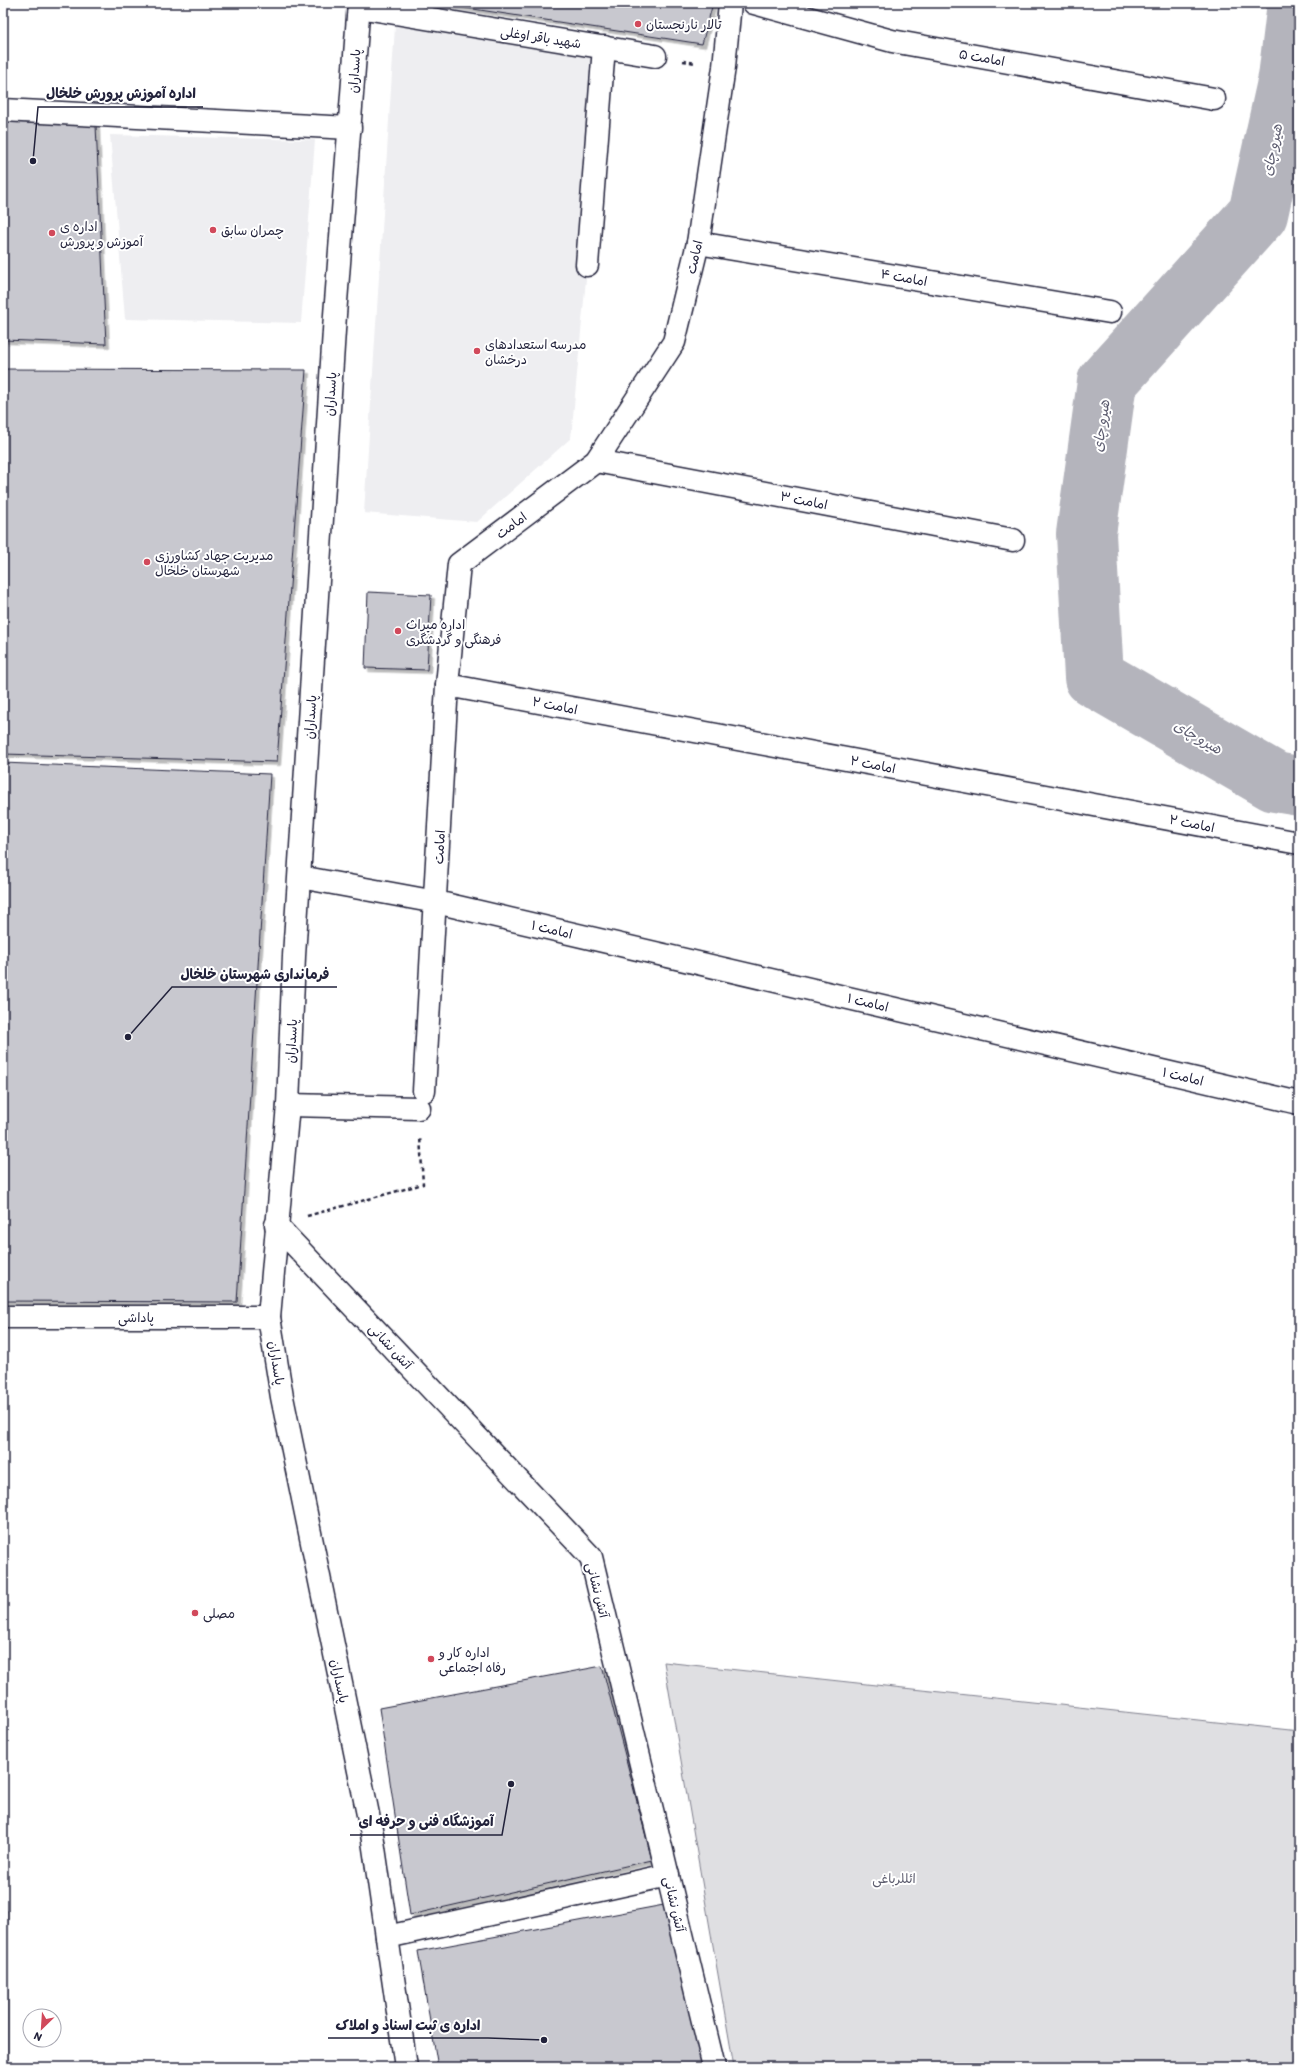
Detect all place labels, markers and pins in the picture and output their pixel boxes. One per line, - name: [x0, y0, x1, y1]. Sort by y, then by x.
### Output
- place label: تالار نارنجستان: [646, 17, 722, 33]
- marker: تالار نارنجستان: [633, 19, 643, 29]
- callout: اداره آموزش پرورش خلخال: [38, 81, 203, 107]
- place label: اداره ی آموزش و پرورش: [60, 219, 144, 250]
- place label: چمران سابق: [221, 223, 284, 239]
- marker: چمران سابق: [208, 225, 218, 235]
- marker: اداره ی آموزش و پرورش: [47, 228, 57, 238]
- place label: مدرسه استعدادهای درخشان: [485, 337, 586, 368]
- marker: مدرسه استعدادهای درخشان: [472, 346, 482, 356]
- place label: مدیریت جهاد کشاورزی شهرستان خلخال: [155, 548, 273, 578]
- marker: مدیریت جهاد کشاورزی شهرستان خلخال: [142, 557, 152, 567]
- place label: اداره میراث فرهنگی و گردشگری: [406, 617, 501, 649]
- marker: اداره میراث فرهنگی و گردشگری: [393, 626, 403, 636]
- callout: فرمانداری شهرستان خلخال: [172, 961, 337, 987]
- place label: مصلی: [203, 1606, 235, 1623]
- marker: مصلی: [190, 1608, 200, 1618]
- place label: اداره کار و رفاه اجتماعی: [438, 1645, 506, 1677]
- marker: اداره کار و رفاه اجتماعی: [426, 1654, 436, 1664]
- callout: آموزشگاه فنی و حرفه ای: [350, 1809, 502, 1835]
- callout: اداره ی ثبت اسناد و املاک: [328, 2012, 488, 2038]

